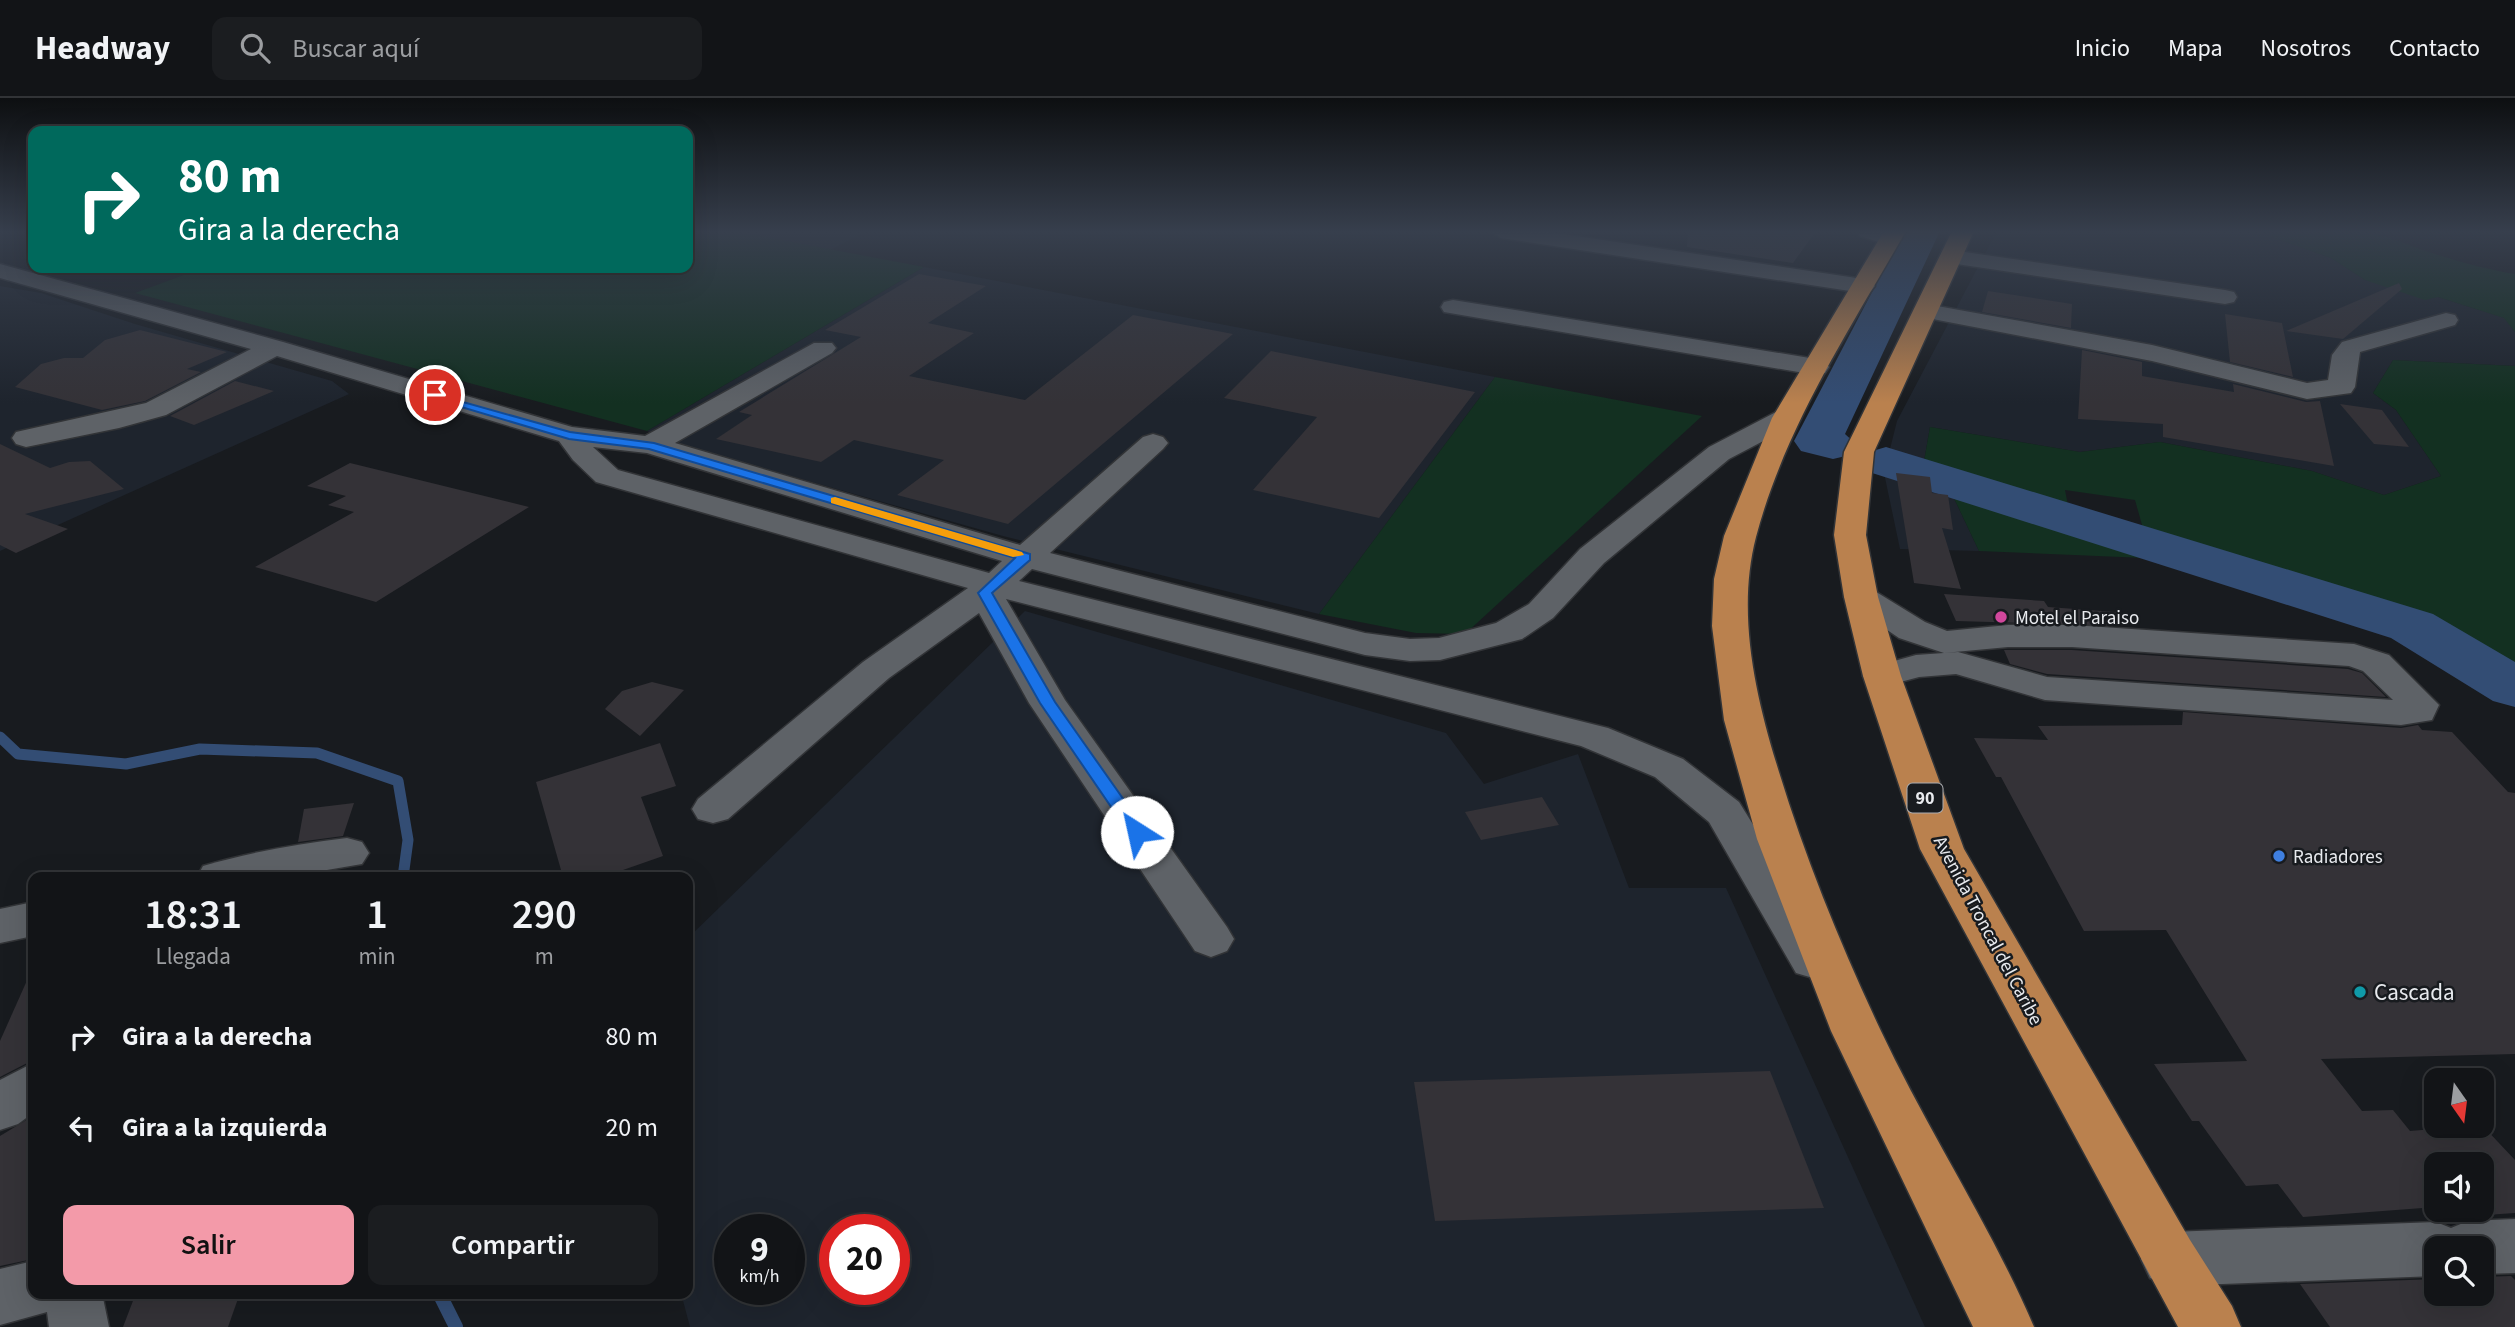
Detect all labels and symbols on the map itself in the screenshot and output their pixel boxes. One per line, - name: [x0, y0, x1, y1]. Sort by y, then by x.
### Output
- pin: [405, 365, 465, 425]
- place label: Motel el Paraiso: [2015, 605, 2139, 632]
- marker: Motel el Paraiso: [1993, 609, 2009, 625]
- road number: 90: [1908, 784, 1942, 812]
- position arrow: [1100, 795, 1174, 869]
- street label: Avenida Troncal del Caribe: [1926, 831, 2049, 1030]
- place label: Radiadores: [2293, 844, 2383, 871]
- marker: Radiadores: [2271, 848, 2287, 864]
- place label: Cascada: [2374, 976, 2455, 1009]
- marker: Cascada: [2352, 984, 2368, 1000]
- north arrow: [2424, 1068, 2494, 1138]
- speed limit sign: 20: [819, 1214, 910, 1305]

